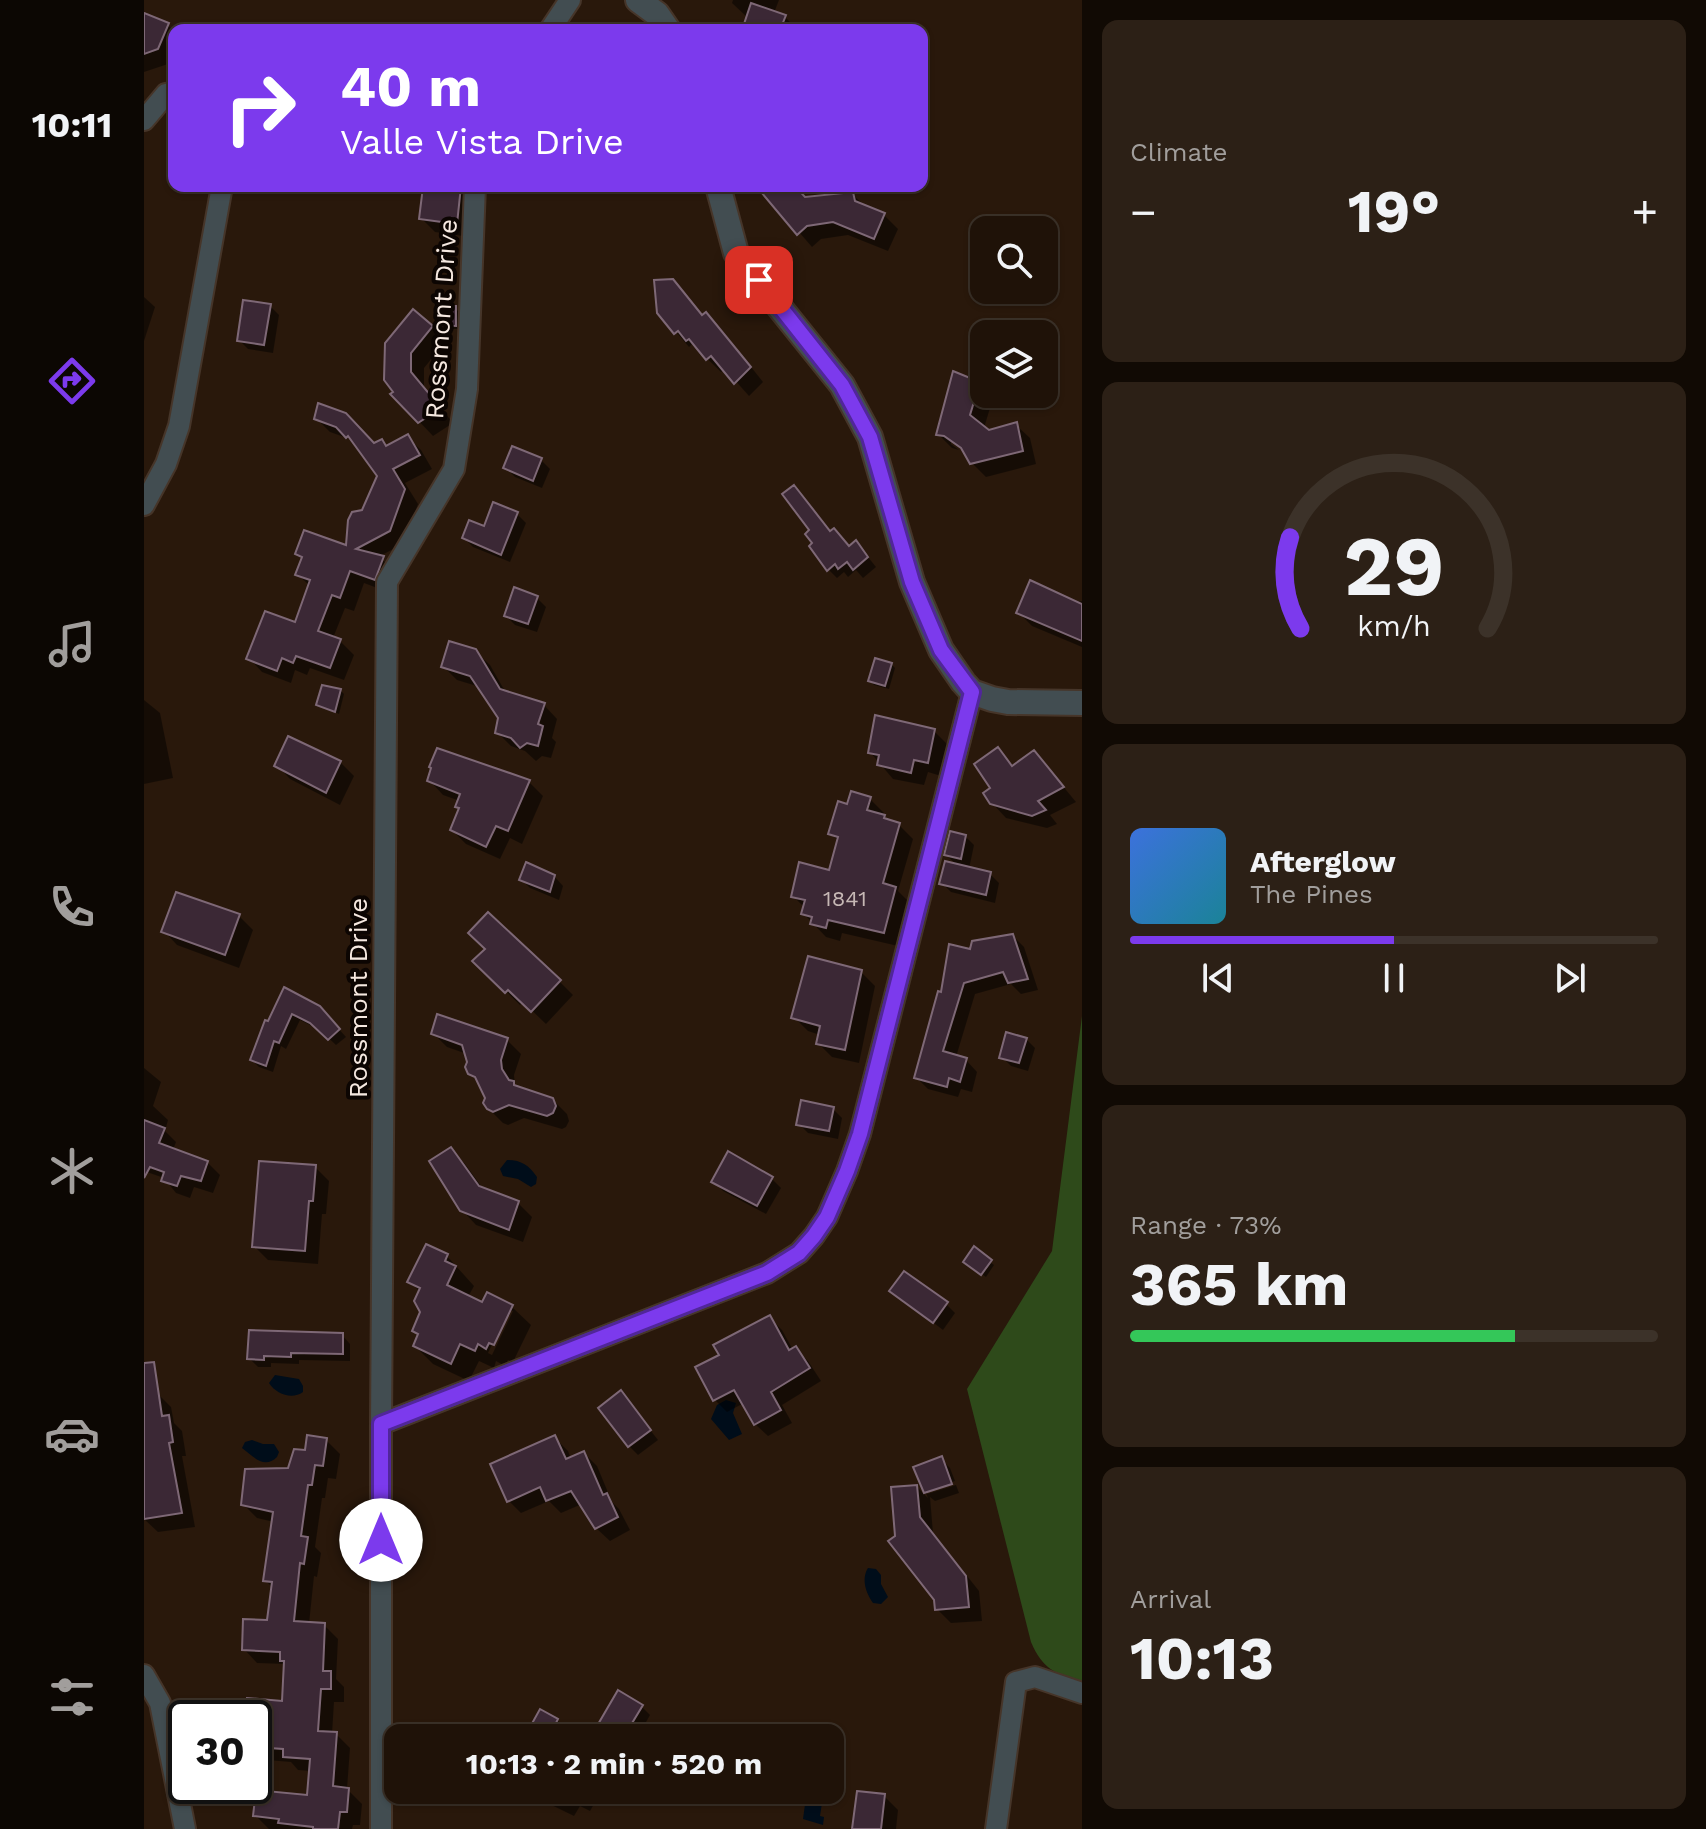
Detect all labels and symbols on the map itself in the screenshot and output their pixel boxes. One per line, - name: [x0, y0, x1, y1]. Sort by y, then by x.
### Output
- street label: Rossmont Drive: [419, 218, 463, 420]
- pin: [725, 246, 793, 314]
- house number: 1841: [823, 886, 867, 911]
- street label: Rossmont Drive: [343, 898, 373, 1098]
- position arrow: [339, 1498, 423, 1582]
- speed limit sign: 30: [168, 1700, 272, 1804]

